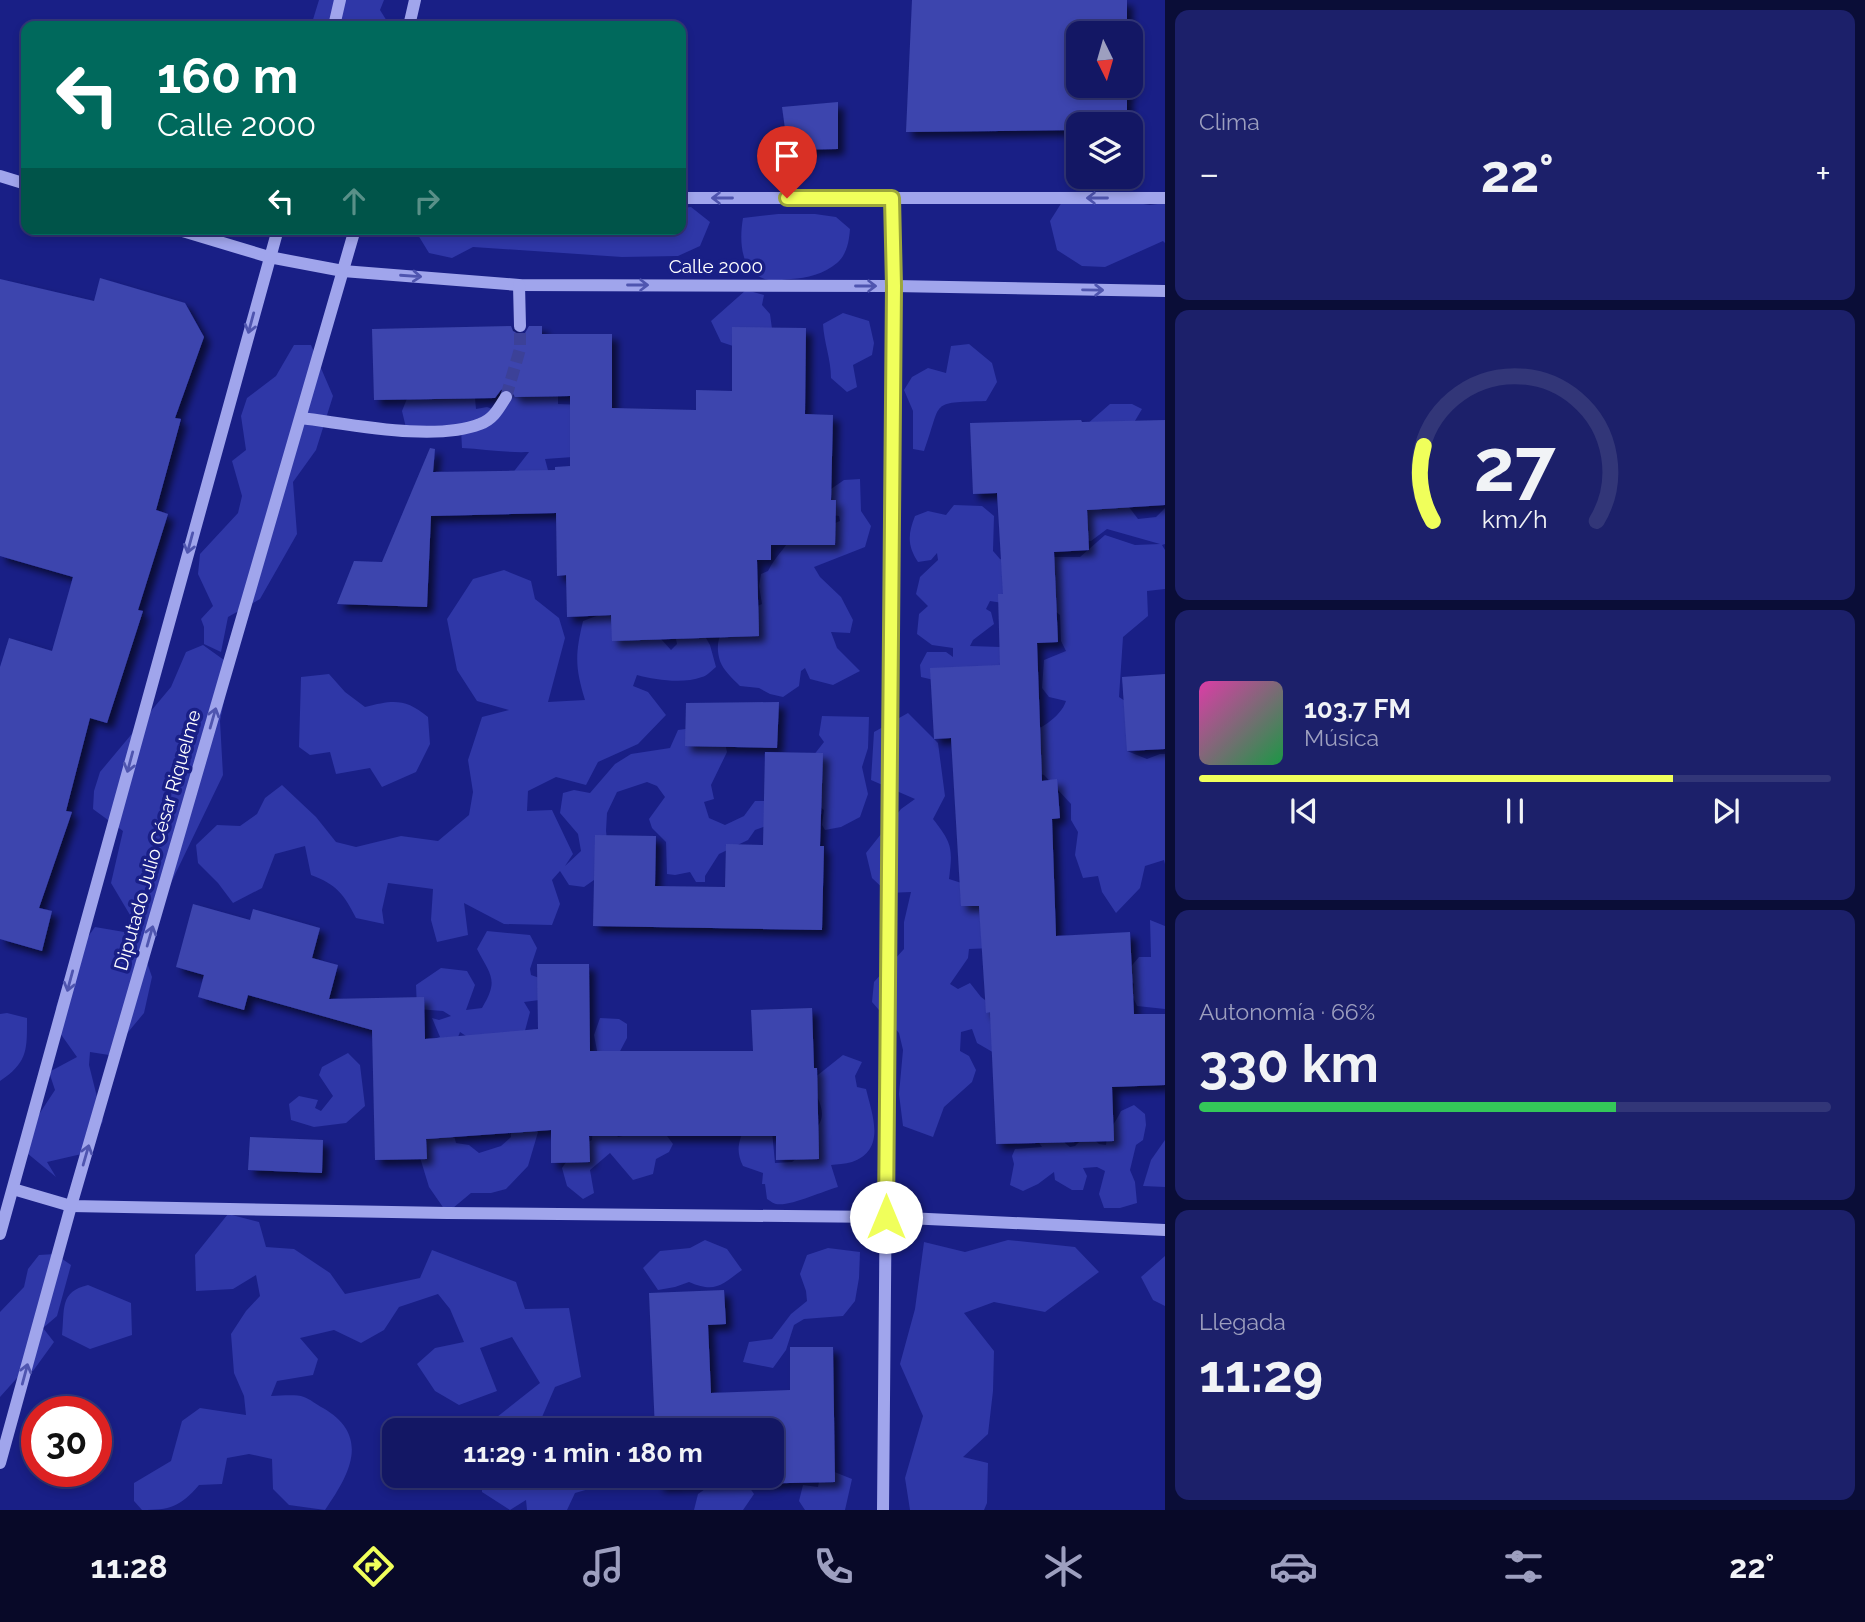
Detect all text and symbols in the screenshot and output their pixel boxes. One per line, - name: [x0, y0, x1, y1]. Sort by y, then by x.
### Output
- north arrow: [1066, 21, 1143, 98]
- map controls: [1066, 21, 1143, 189]
- text: 160 m: [157, 47, 298, 104]
- icon: left: [42, 49, 133, 140]
- text: Calle 2000: [157, 106, 316, 143]
- text: Clima: [1199, 108, 1260, 135]
- button: layers: [1066, 112, 1143, 189]
- pin: [757, 126, 817, 198]
- icon: arrive: [768, 137, 806, 175]
- text: 22°: [1481, 143, 1554, 204]
- text: −: [1199, 151, 1219, 196]
- text: +: [1815, 151, 1831, 196]
- icon: left: [262, 182, 300, 220]
- icon: ahead: [335, 182, 373, 220]
- icon: right: [408, 182, 446, 220]
- one-way arrow: [711, 191, 734, 205]
- one-way arrow: [1086, 191, 1109, 205]
- street label: Calle 2000: [669, 255, 763, 277]
- one-way arrow: [399, 270, 422, 283]
- one-way arrow: [627, 278, 650, 292]
- one-way arrow: [854, 279, 877, 293]
- one-way arrow: [1082, 283, 1105, 296]
- one-way arrow: [243, 312, 256, 334]
- text: 27: [1474, 423, 1556, 508]
- text: km/h: [1482, 504, 1548, 534]
- one-way arrow: [183, 531, 196, 553]
- text: 103.7 FM: [1304, 694, 1411, 724]
- street label: Diputado Julio César Riquelme: [109, 707, 205, 973]
- one-way arrow: [208, 707, 221, 729]
- text: Música: [1304, 724, 1379, 751]
- one-way arrow: [123, 750, 136, 773]
- icon: previous: [1285, 792, 1323, 830]
- icon: pause: [1496, 792, 1534, 830]
- icon: next: [1707, 792, 1745, 830]
- one-way arrow: [144, 926, 157, 948]
- one-way arrow: [62, 970, 75, 992]
- text: Autonomía · 66%: [1199, 998, 1375, 1025]
- text: 330 km: [1199, 1033, 1379, 1094]
- one-way arrow: [80, 1144, 93, 1167]
- position arrow: [849, 1180, 923, 1254]
- text: Llegada: [1199, 1308, 1286, 1335]
- text: 11:29: [1199, 1343, 1323, 1404]
- one-way arrow: [19, 1363, 32, 1385]
- speed limit sign: 30: [21, 1396, 112, 1487]
- text: 11:29 · 1 min · 180 m: [463, 1438, 703, 1468]
- icon: directions: [349, 1542, 398, 1591]
- icon: music: [579, 1542, 628, 1591]
- icon: phone: [809, 1542, 858, 1591]
- icon: climate: [1039, 1542, 1088, 1591]
- icon: car: [1269, 1542, 1318, 1591]
- icon: filters: [1499, 1542, 1548, 1591]
- text: 11:28: [91, 1548, 167, 1585]
- text: 22°: [1729, 1548, 1774, 1585]

